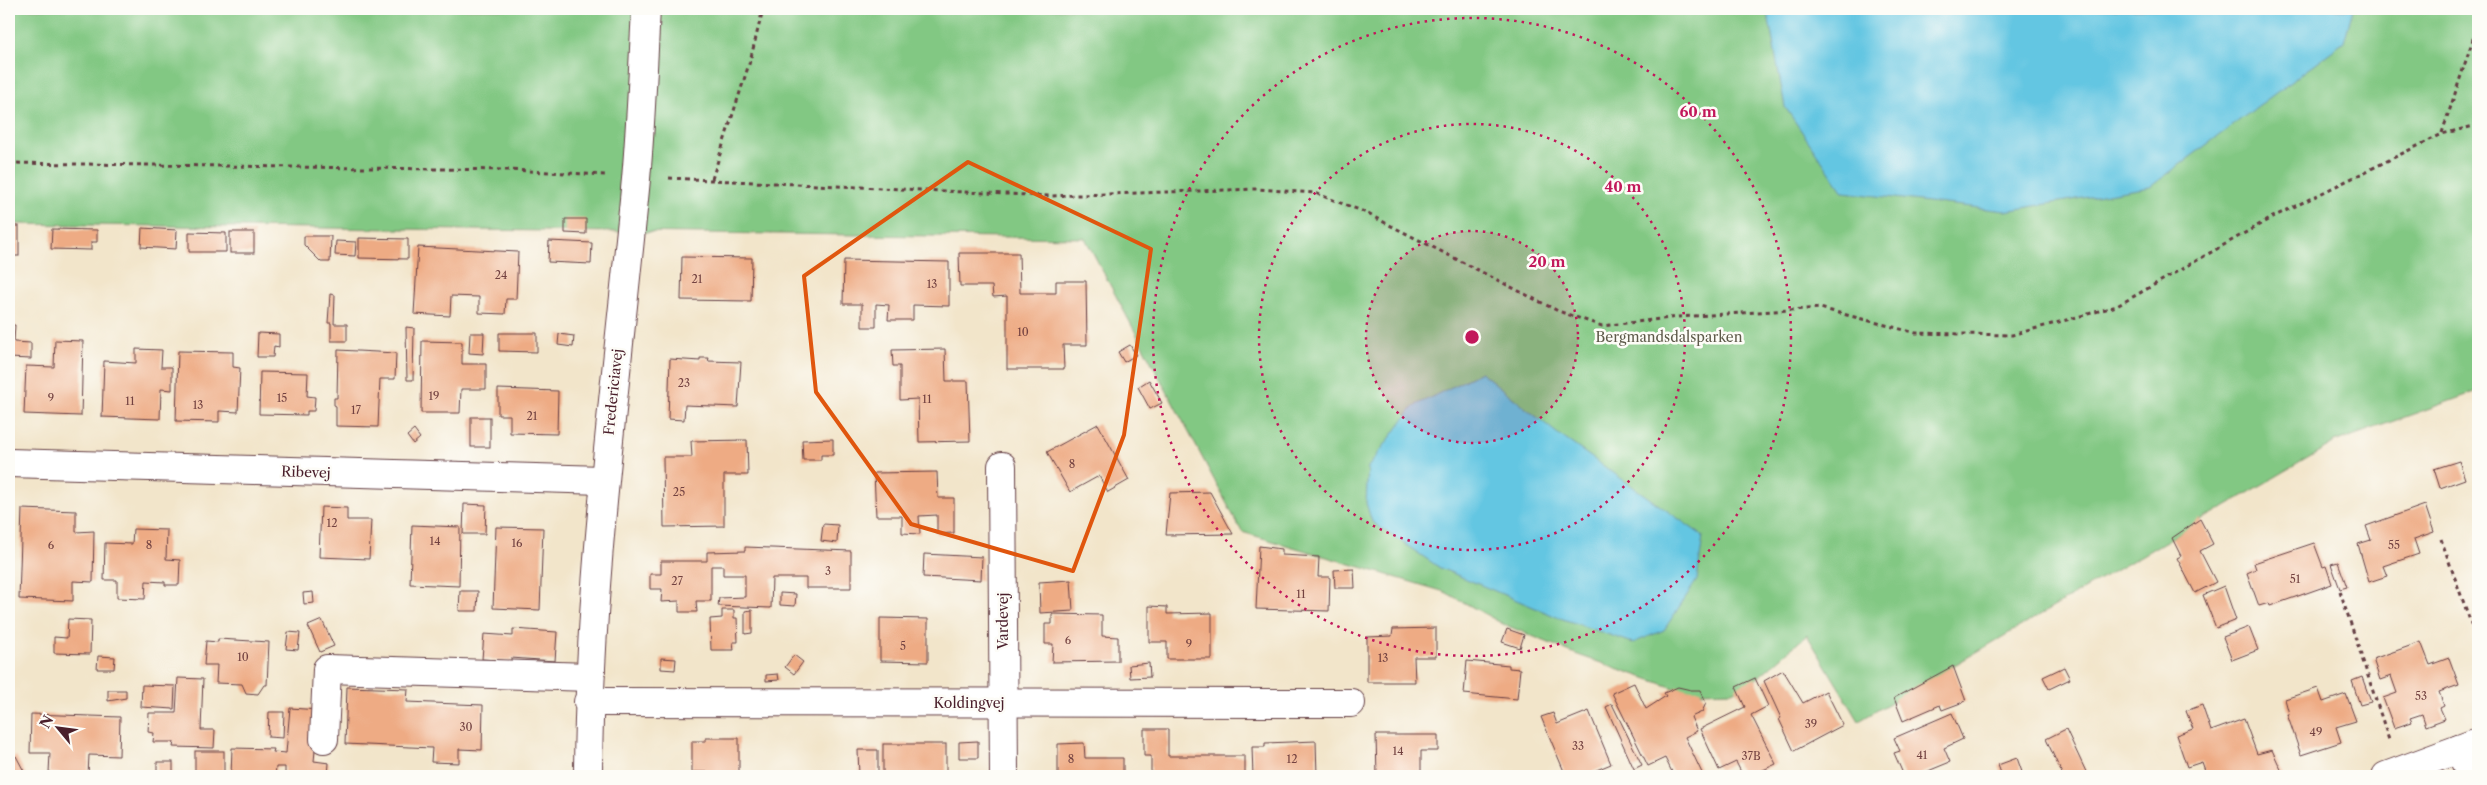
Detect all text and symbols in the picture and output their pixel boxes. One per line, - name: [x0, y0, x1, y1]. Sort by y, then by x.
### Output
- text: 60 m: [1679, 102, 1717, 121]
- text: 40 m: [1604, 177, 1642, 196]
- text: 20 m: [1528, 252, 1566, 271]
- house number: 24: [495, 268, 507, 282]
- house number: 21: [692, 272, 703, 286]
- house number: 13: [927, 277, 937, 291]
- house number: 10: [1017, 325, 1029, 339]
- centre of rings: [1463, 328, 1481, 346]
- park label: Bergmandsdalsparken: [1596, 328, 1743, 346]
- street label: Fredericiavej: [600, 348, 626, 436]
- house number: 23: [678, 376, 690, 390]
- house number: 19: [428, 389, 440, 403]
- house number: 9: [48, 391, 54, 405]
- house number: 15: [277, 391, 287, 405]
- house number: 11: [922, 392, 932, 406]
- house number: 11: [125, 394, 135, 408]
- house number: 13: [193, 398, 203, 412]
- house number: 17: [351, 403, 362, 417]
- house number: 21: [527, 409, 538, 423]
- house number: 8: [1069, 457, 1075, 471]
- street label: Ribevej: [281, 462, 331, 482]
- house number: 25: [673, 485, 685, 499]
- house number: 12: [327, 516, 337, 530]
- house number: 14: [430, 534, 440, 548]
- house number: 16: [511, 536, 523, 550]
- house number: 6: [48, 538, 55, 552]
- house number: 8: [146, 538, 152, 552]
- house number: 55: [2388, 538, 2400, 552]
- house number: 3: [825, 564, 831, 578]
- house number: 51: [2290, 572, 2301, 586]
- house number: 27: [671, 574, 683, 588]
- house number: 11: [1296, 587, 1306, 601]
- street label: Vardevej: [994, 592, 1012, 651]
- house number: 6: [1065, 633, 1072, 647]
- house number: 9: [1186, 637, 1192, 651]
- house number: 5: [900, 639, 906, 653]
- house number: 10: [237, 650, 249, 664]
- house number: 13: [1378, 651, 1388, 665]
- house number: 53: [2415, 689, 2427, 703]
- street label: Koldingvej: [933, 694, 1005, 712]
- north arrow: [32, 702, 82, 752]
- text: N: [36, 712, 57, 731]
- house number: 39: [1805, 717, 1817, 731]
- house number: 30: [459, 720, 473, 734]
- house number: 49: [2310, 725, 2322, 739]
- house number: 33: [1572, 739, 1584, 753]
- house number: 14: [1393, 744, 1403, 758]
- house number: 41: [1917, 748, 1928, 762]
- house number: 37B: [1741, 749, 1761, 763]
- house number: 8: [1068, 752, 1074, 766]
- house number: 12: [1287, 752, 1297, 766]

